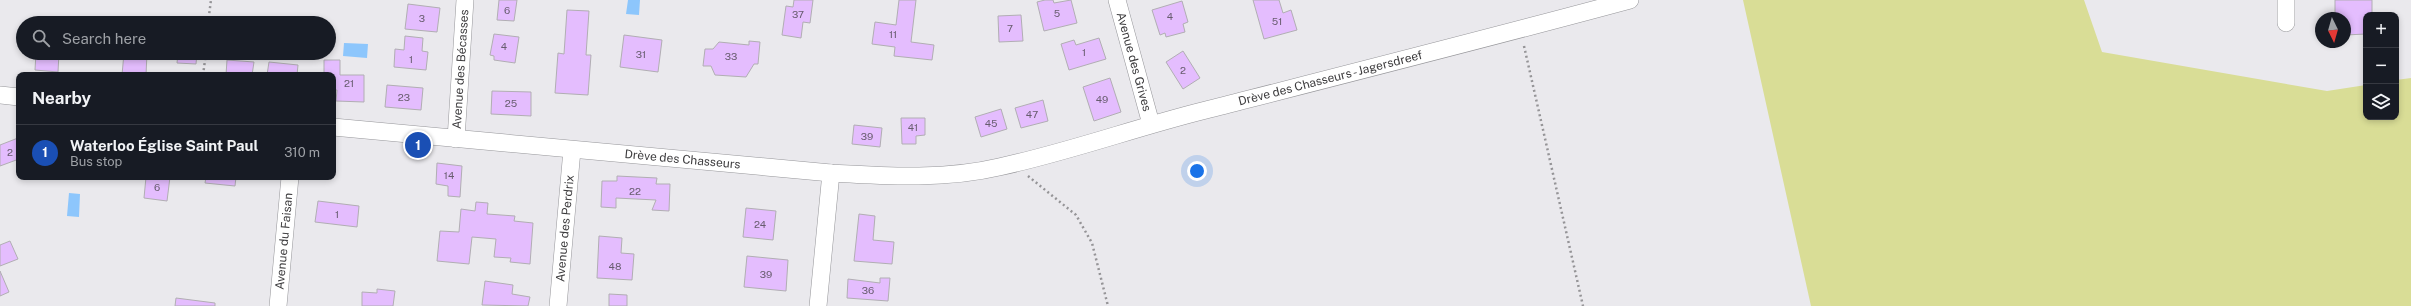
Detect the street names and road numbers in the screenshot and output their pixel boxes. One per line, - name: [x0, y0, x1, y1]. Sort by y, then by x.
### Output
- street label: Avenue des Bécasses: [450, 9, 471, 129]
- street label: Avenue des Grives: [1114, 11, 1154, 113]
- street label: Drève des Chasseurs - Jagersdreef: [1237, 48, 1424, 108]
- street label: Drève des Chasseurs: [624, 147, 741, 172]
- street label: Avenue des Perdrix: [553, 174, 577, 282]
- street label: Avenue du Faisan: [273, 192, 296, 290]

